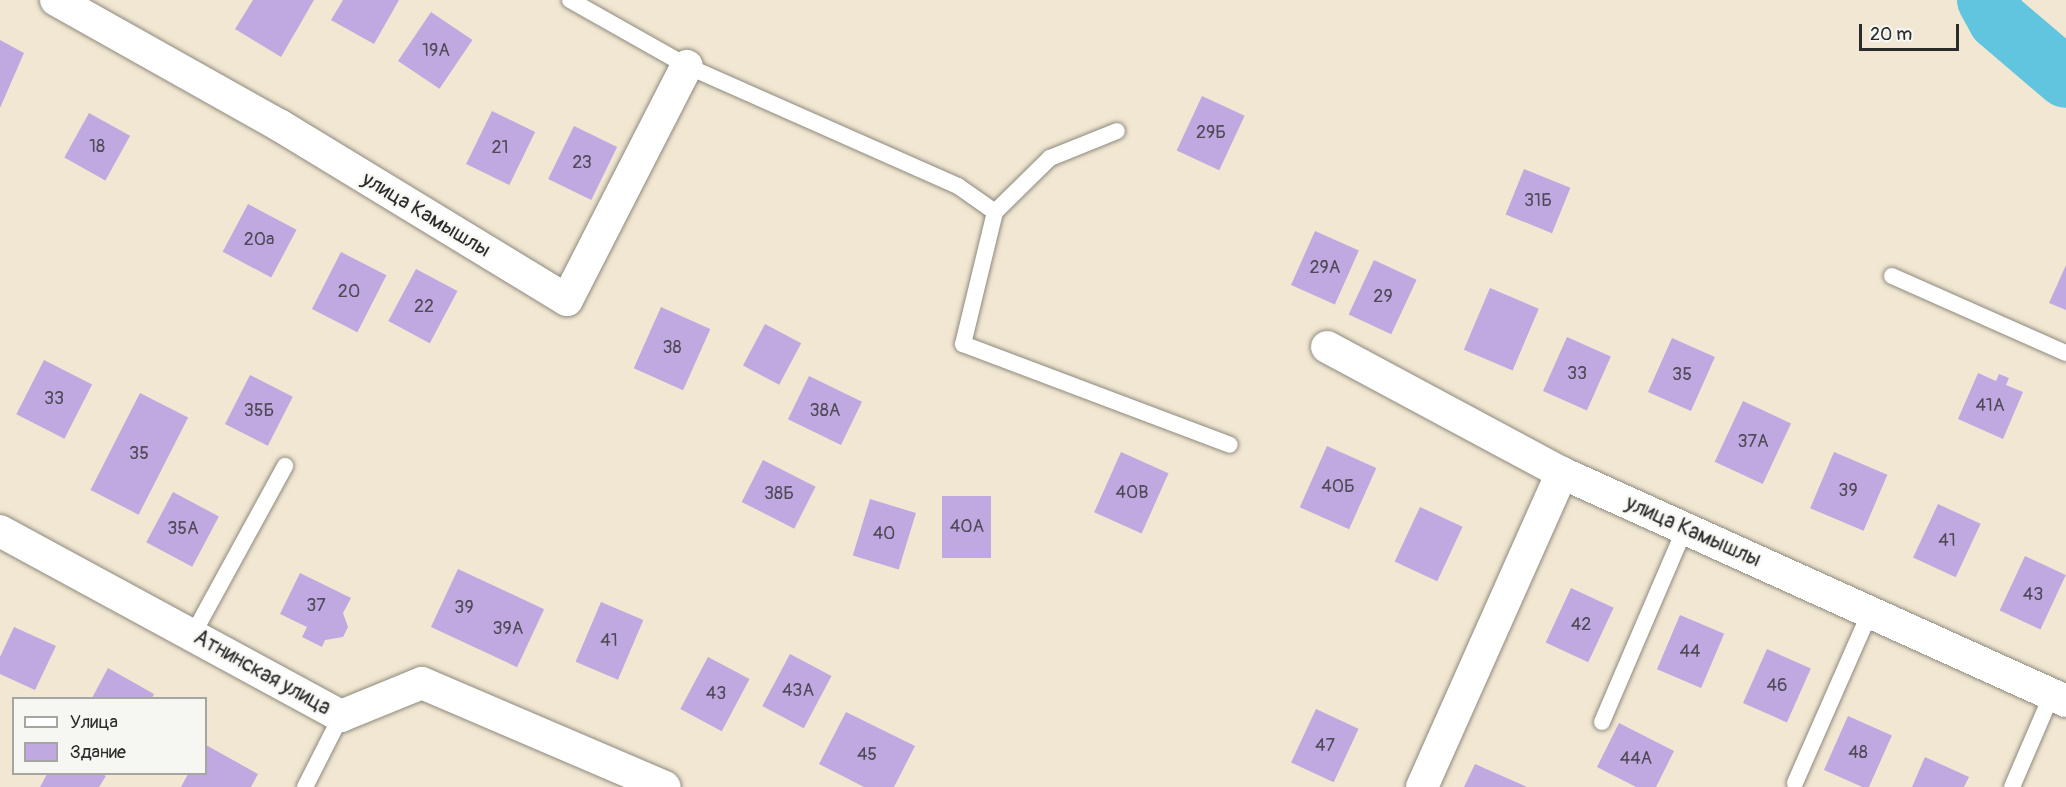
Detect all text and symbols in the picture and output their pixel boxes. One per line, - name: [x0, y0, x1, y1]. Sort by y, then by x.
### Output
- scale bar: [1862, 12, 1962, 50]
- text: 20 m: [1870, 23, 1912, 46]
- house number: 19А: [422, 40, 450, 62]
- house number: 29Б: [1196, 122, 1226, 144]
- house number: 18: [89, 136, 105, 158]
- house number: 21: [491, 137, 509, 159]
- house number: 23: [572, 152, 592, 174]
- street label: улица Камышлы: [357, 167, 495, 263]
- house number: 31Б: [1524, 190, 1552, 212]
- house number: 20а: [244, 229, 274, 251]
- house number: 29А: [1309, 257, 1341, 279]
- house number: 20: [338, 281, 360, 303]
- house number: 29: [1373, 286, 1393, 308]
- house number: 22: [414, 296, 434, 318]
- house number: 38: [662, 337, 682, 359]
- house number: 33: [1567, 363, 1587, 385]
- house number: 35: [1672, 364, 1692, 386]
- house number: 33: [44, 388, 64, 410]
- house number: 41А: [1975, 395, 2005, 417]
- house number: 35Б: [244, 400, 274, 422]
- house number: 38А: [810, 400, 840, 422]
- house number: 37А: [1737, 431, 1769, 453]
- house number: 35: [129, 443, 149, 465]
- house number: 40Б: [1321, 476, 1355, 498]
- house number: 39: [1838, 480, 1858, 502]
- house number: 40В: [1116, 482, 1148, 504]
- house number: 38Б: [764, 483, 794, 505]
- street label: улица Камышлы: [1621, 491, 1765, 573]
- house number: 40А: [950, 516, 984, 538]
- house number: 35А: [167, 518, 199, 540]
- house number: 40: [873, 523, 895, 545]
- house number: 41: [1938, 530, 1956, 552]
- house number: 43: [2023, 584, 2043, 606]
- house number: 37: [306, 595, 326, 617]
- house number: 39: [454, 597, 474, 619]
- house number: 42: [1571, 614, 1591, 636]
- house number: 39А: [493, 618, 523, 640]
- street label: Атнинская улица: [189, 625, 335, 721]
- house number: 41: [600, 630, 618, 652]
- house number: 44: [1680, 641, 1700, 663]
- house number: 46: [1767, 675, 1787, 697]
- house number: 43А: [782, 680, 814, 702]
- house number: 43: [706, 683, 726, 705]
- legend: [12, 697, 207, 775]
- text: Улица: [70, 711, 118, 734]
- house number: 47: [1315, 735, 1335, 757]
- text: Здание: [70, 741, 126, 764]
- house number: 48: [1848, 742, 1868, 764]
- house number: 45: [857, 744, 877, 766]
- house number: 44А: [1620, 748, 1652, 770]

